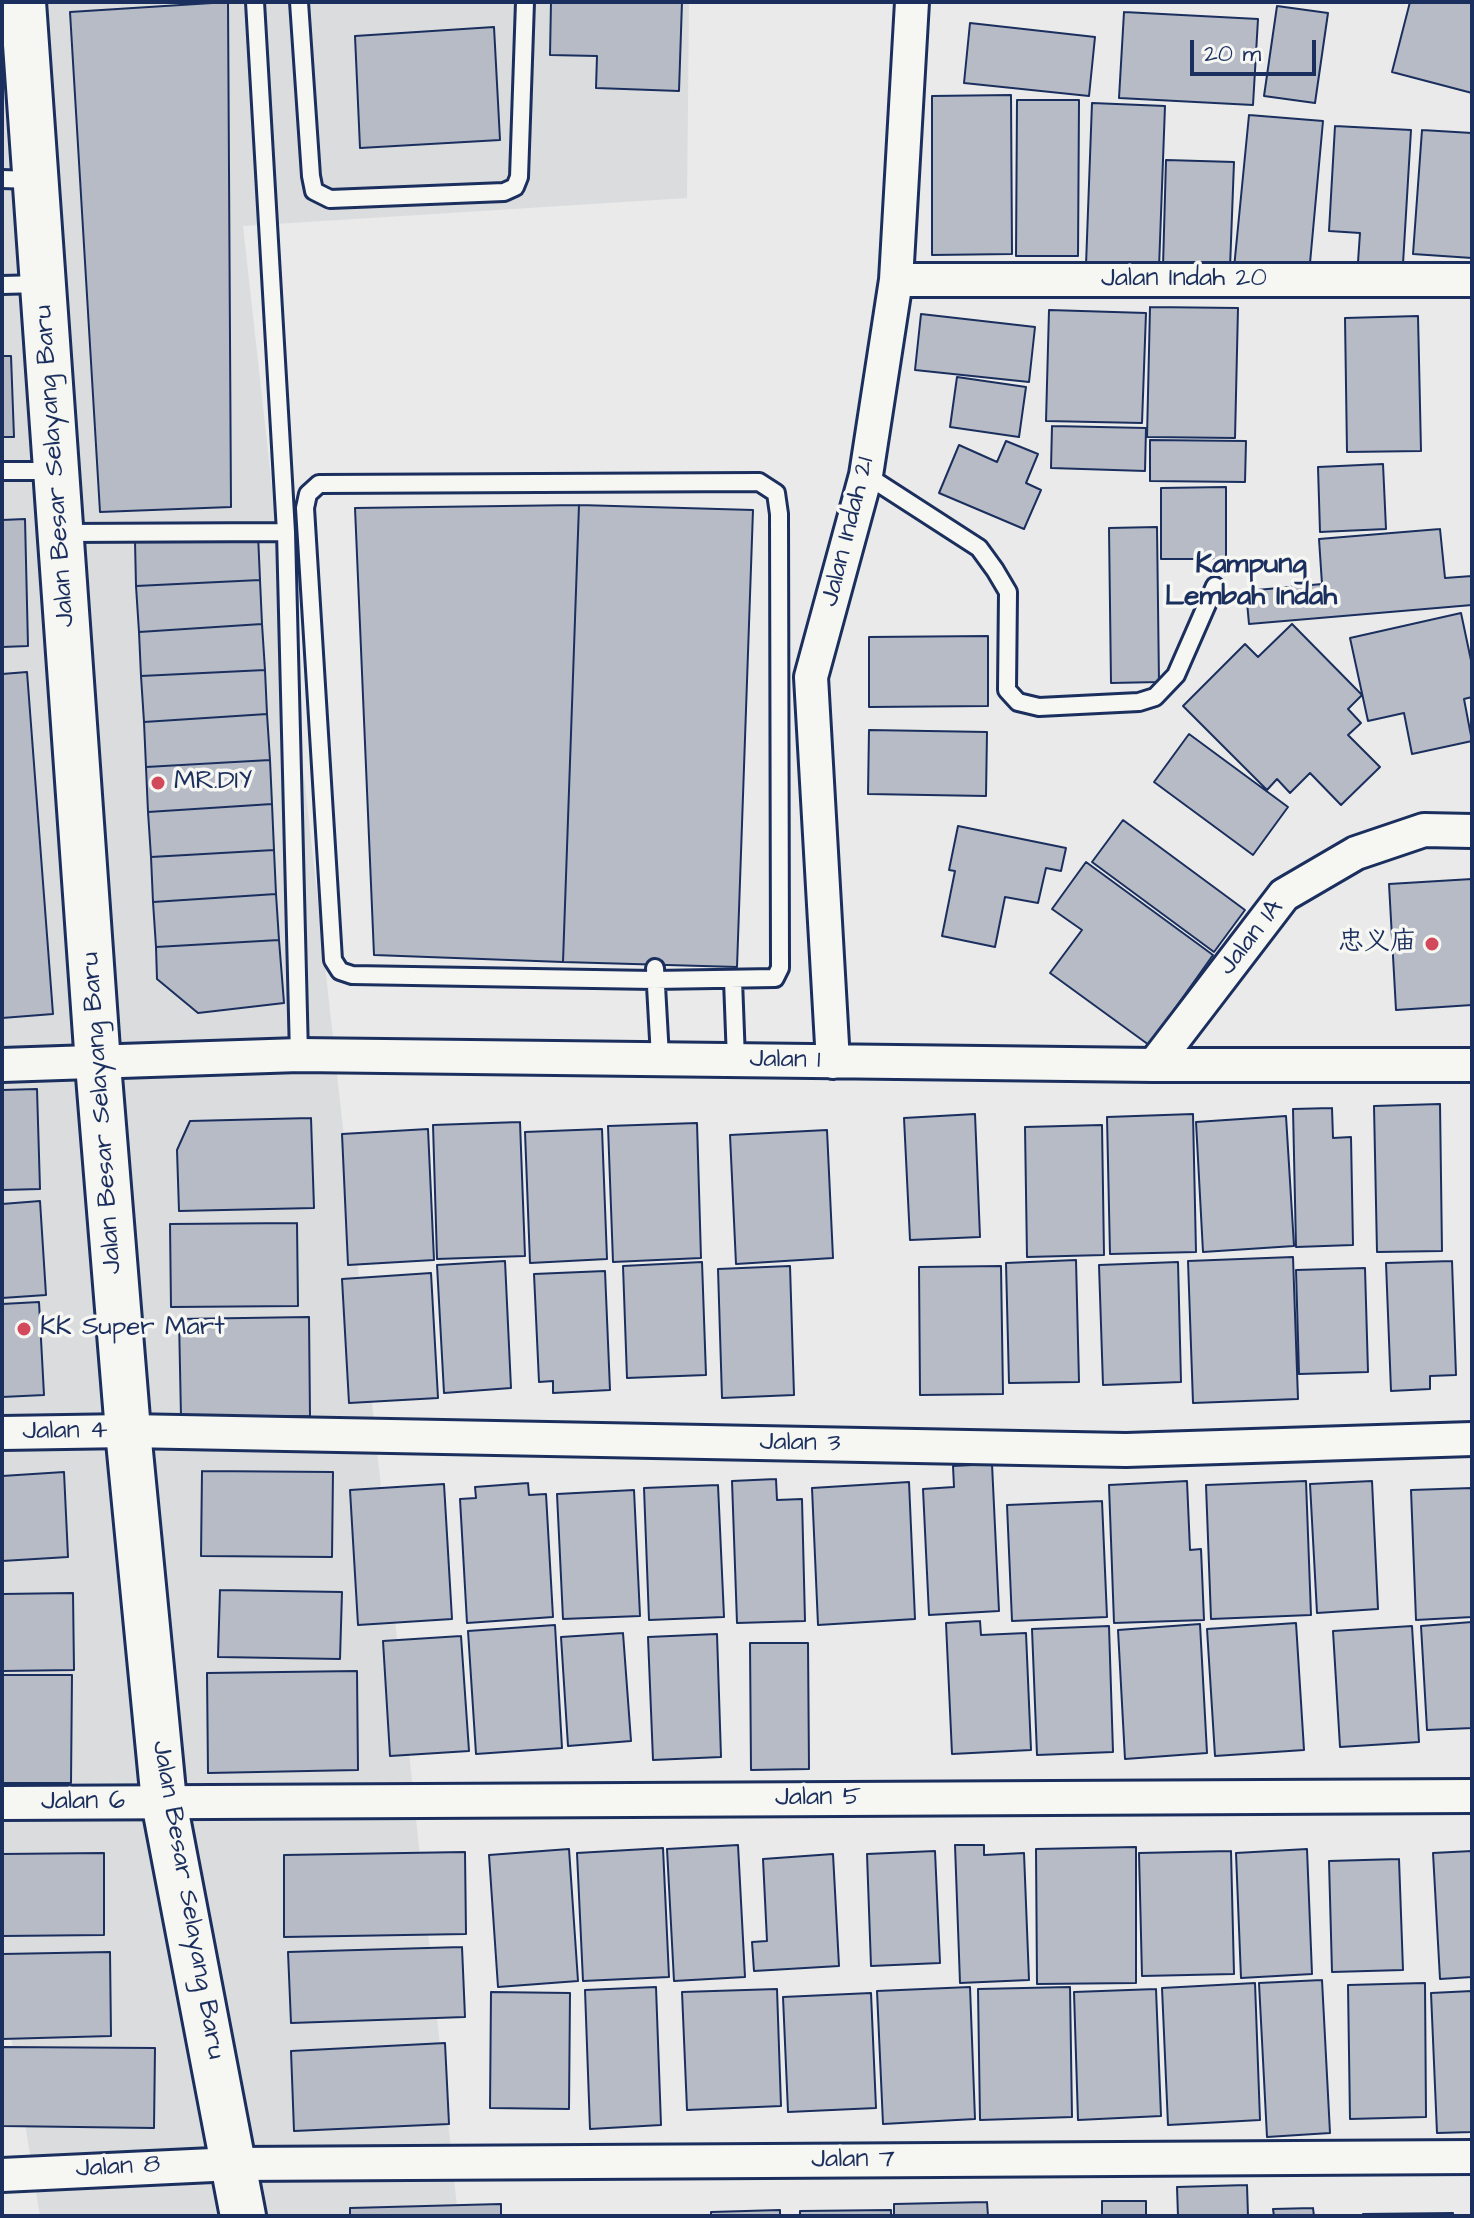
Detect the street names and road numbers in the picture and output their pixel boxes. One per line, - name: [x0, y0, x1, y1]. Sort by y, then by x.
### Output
- street label: Jalan Indah 20: [1101, 264, 1267, 296]
- street label: Jalan Besar Selayang Baru: [29, 304, 83, 628]
- street label: Jalan Indah 21: [815, 454, 883, 610]
- street label: Jalan 1A: [1213, 894, 1291, 982]
- street label: Jalan Besar Selayang Baru: [76, 951, 130, 1275]
- street label: Jalan 1: [749, 1045, 821, 1077]
- street label: Jalan 4: [22, 1416, 108, 1448]
- street label: Jalan 3: [759, 1428, 841, 1460]
- street label: Jalan Besar Selayang Baru: [144, 1738, 230, 2062]
- street label: Jalan 5: [775, 1783, 861, 1815]
- street label: Jalan 6: [41, 1787, 125, 1819]
- street label: Jalan 7: [811, 2145, 895, 2177]
- street label: Jalan 8: [75, 2150, 161, 2186]

